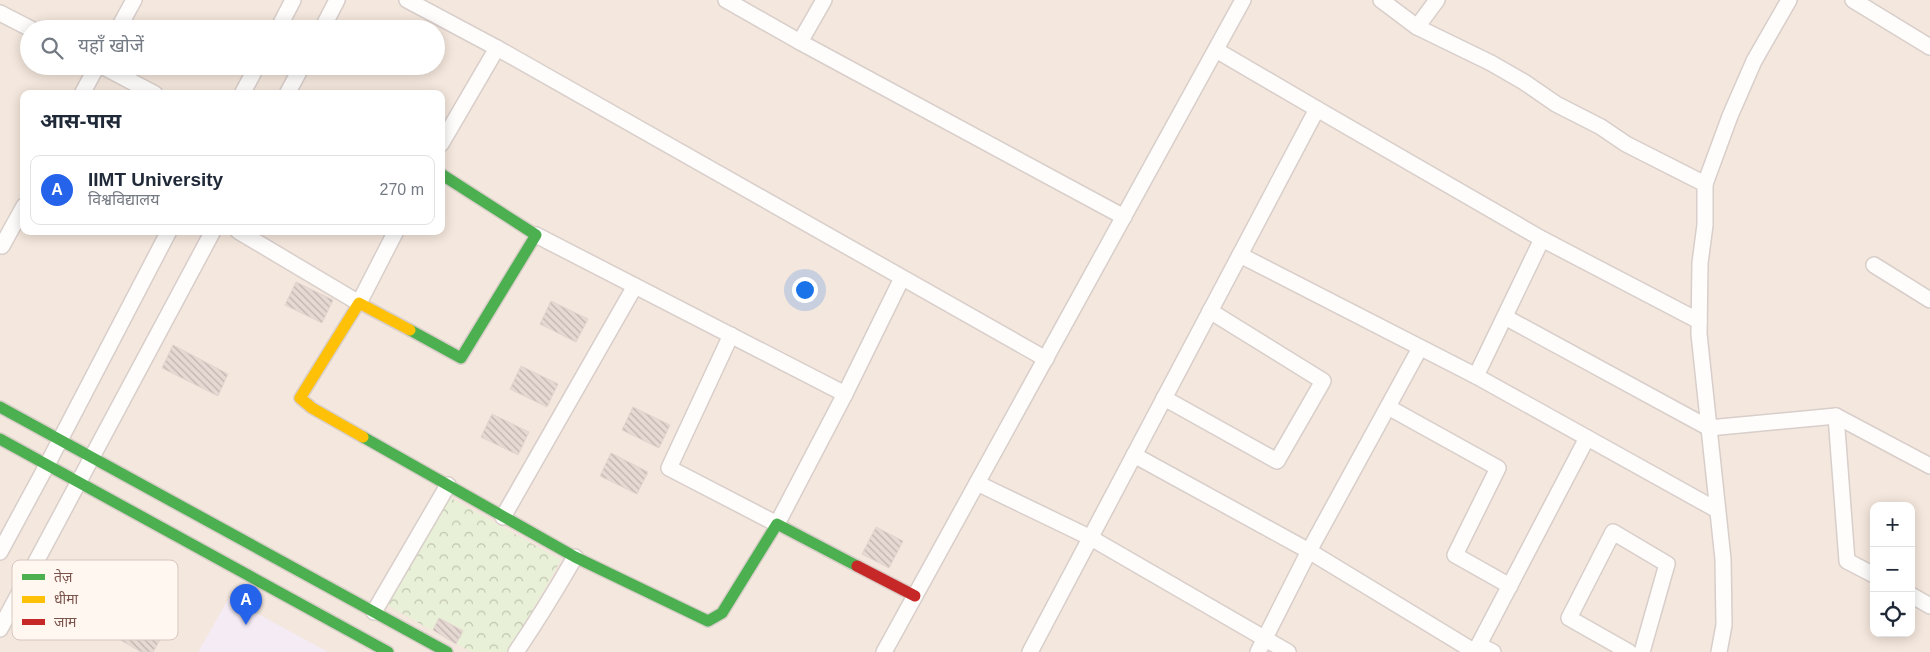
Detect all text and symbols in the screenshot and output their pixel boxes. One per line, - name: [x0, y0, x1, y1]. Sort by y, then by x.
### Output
- search box: [20, 20, 445, 75]
- icon: search: [38, 34, 66, 62]
- text: यहाँ खोजें: [78, 35, 144, 56]
- text: आस-पास: [40, 109, 121, 132]
- text: IIMT University: [88, 169, 223, 190]
- text: A: [51, 181, 63, 198]
- text: 270 m: [380, 181, 424, 198]
- text: विश्वविद्यालय: [88, 191, 159, 208]
- your location: [792, 277, 818, 303]
- map controls: [1870, 502, 1915, 637]
- button: +: [1870, 502, 1915, 547]
- button: −: [1870, 547, 1915, 592]
- legend: [12, 560, 178, 640]
- text: तेज़: [54, 568, 73, 585]
- pin: A: [230, 584, 262, 625]
- text: धीमा: [54, 591, 79, 607]
- button: locate: [1870, 592, 1915, 637]
- text: जाम: [54, 614, 77, 630]

